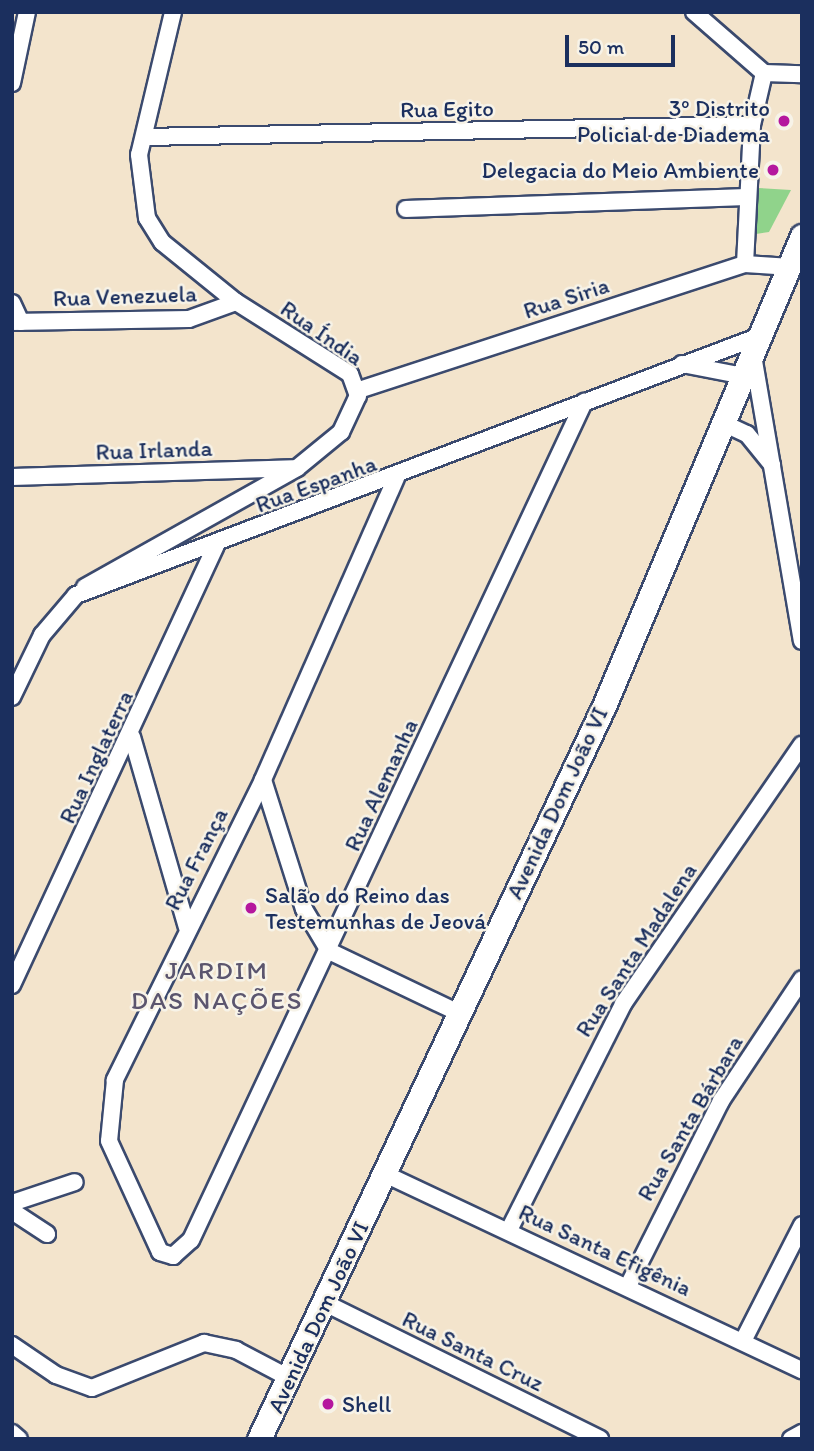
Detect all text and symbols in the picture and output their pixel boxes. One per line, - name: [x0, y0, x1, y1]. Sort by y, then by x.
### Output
- scale bar: [569, 21, 679, 65]
- text: 50 m: [578, 34, 624, 59]
- street label: Rua Egito: [400, 94, 494, 124]
- place label: 3º Distrito Policial de Diadema: [578, 94, 770, 148]
- marker: 3º Distrito Policial de Diadema: [776, 113, 792, 129]
- place label: Delegacia do Meio Ambiente: [482, 156, 759, 184]
- marker: Delegacia do Meio Ambiente: [765, 162, 781, 178]
- street label: Rua Siria: [519, 271, 613, 325]
- street label: Rua Venezuela: [53, 280, 197, 312]
- street label: Rua Índia: [276, 295, 368, 371]
- street label: Rua Irlanda: [95, 434, 213, 466]
- street label: Rua Espanha: [252, 449, 380, 519]
- street label: Rua Inglaterra: [53, 686, 139, 828]
- street label: Avenida Dom João VI: [500, 703, 614, 903]
- street label: Rua Alemanha: [338, 715, 424, 855]
- street label: Rua França: [159, 804, 233, 914]
- street label: Rua Santa Madalena: [569, 857, 703, 1043]
- place label: Salão do Reino das Testemunhas de Jeová: [265, 881, 486, 935]
- marker: Salão do Reino das Testemunhas de Jeová: [243, 900, 259, 916]
- district label: JARDIM DAS NAÇÕES: [132, 955, 302, 1016]
- street label: Rua Santa Bárbara: [631, 1030, 749, 1206]
- street label: Rua Santa Efigênia: [515, 1198, 695, 1302]
- street label: Avenida Dom João VI: [261, 1217, 375, 1417]
- street label: Rua Santa Cruz: [398, 1305, 548, 1397]
- place label: Shell: [342, 1390, 391, 1418]
- marker: Shell: [320, 1396, 336, 1412]

